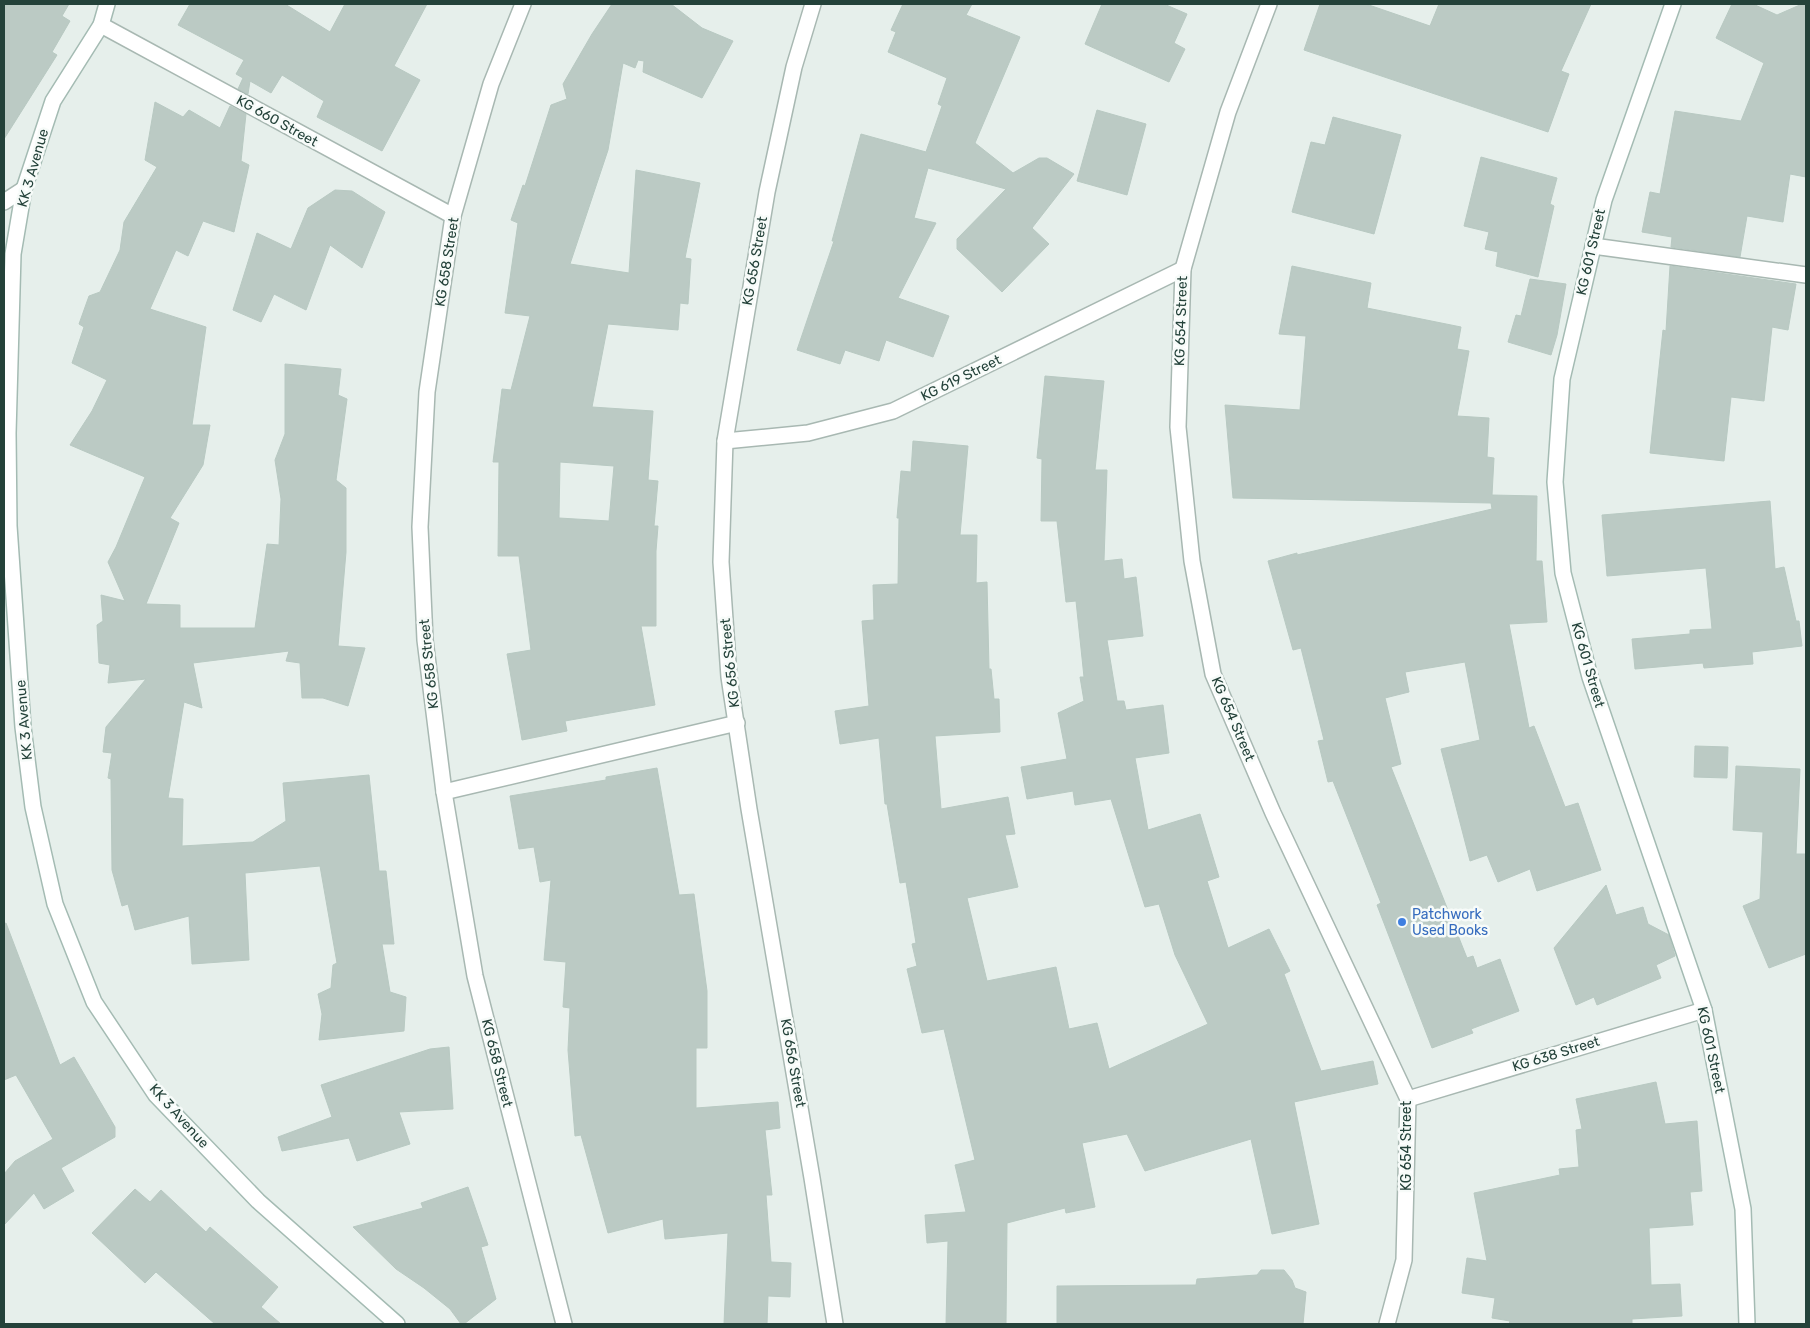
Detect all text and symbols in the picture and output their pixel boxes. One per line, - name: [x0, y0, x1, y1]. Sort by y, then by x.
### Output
- street label: KG 660 Street: [233, 92, 321, 151]
- street label: KK 3 Avenue: [14, 127, 52, 209]
- street label: KG 601 Street: [1573, 207, 1609, 297]
- street label: KG 658 Street: [432, 215, 463, 308]
- street label: KG 656 Street: [739, 215, 771, 307]
- street label: KG 654 Street: [1171, 275, 1191, 366]
- street label: KG 619 Street: [918, 351, 1004, 405]
- street label: KG 656 Street: [717, 617, 743, 709]
- street label: KG 658 Street: [416, 618, 442, 710]
- street label: KG 601 Street: [1568, 620, 1608, 710]
- street label: KG 654 Street: [1208, 674, 1259, 764]
- street label: KK 3 Avenue: [12, 679, 36, 761]
- place label: Patchwork Used Books: [1412, 906, 1488, 939]
- marker: Patchwork Used Books: [1396, 916, 1408, 928]
- street label: KG 601 Street: [1694, 1005, 1729, 1095]
- street label: KG 658 Street: [478, 1017, 516, 1109]
- street label: KG 656 Street: [777, 1017, 809, 1109]
- street label: KG 638 Street: [1510, 1032, 1602, 1075]
- street label: KK 3 Avenue: [146, 1080, 212, 1152]
- street label: KG 654 Street: [1398, 1100, 1415, 1191]

